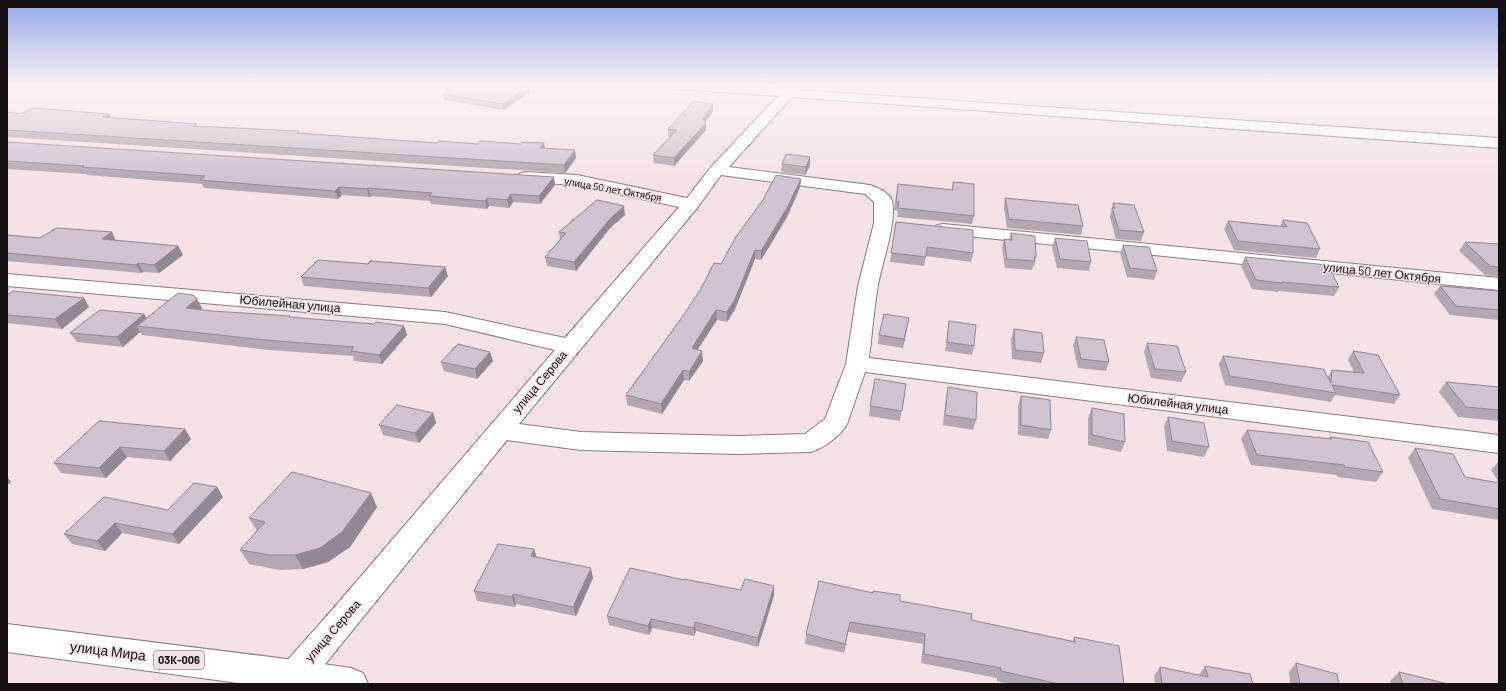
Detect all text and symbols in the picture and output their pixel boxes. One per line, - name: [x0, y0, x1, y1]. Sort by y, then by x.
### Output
- street label: улица 50 лет Октября: [563, 175, 663, 203]
- street label: улица 50 лет Октября: [1322, 259, 1442, 286]
- street label: Юбилейная улица: [239, 292, 341, 315]
- street label: улица Серова: [509, 347, 570, 416]
- street label: Юбилейная улица: [1127, 390, 1230, 417]
- street label: улица Серова: [302, 596, 364, 665]
- street label: улица Мира: [69, 637, 147, 664]
- road number: 03К-006: [154, 651, 204, 669]

